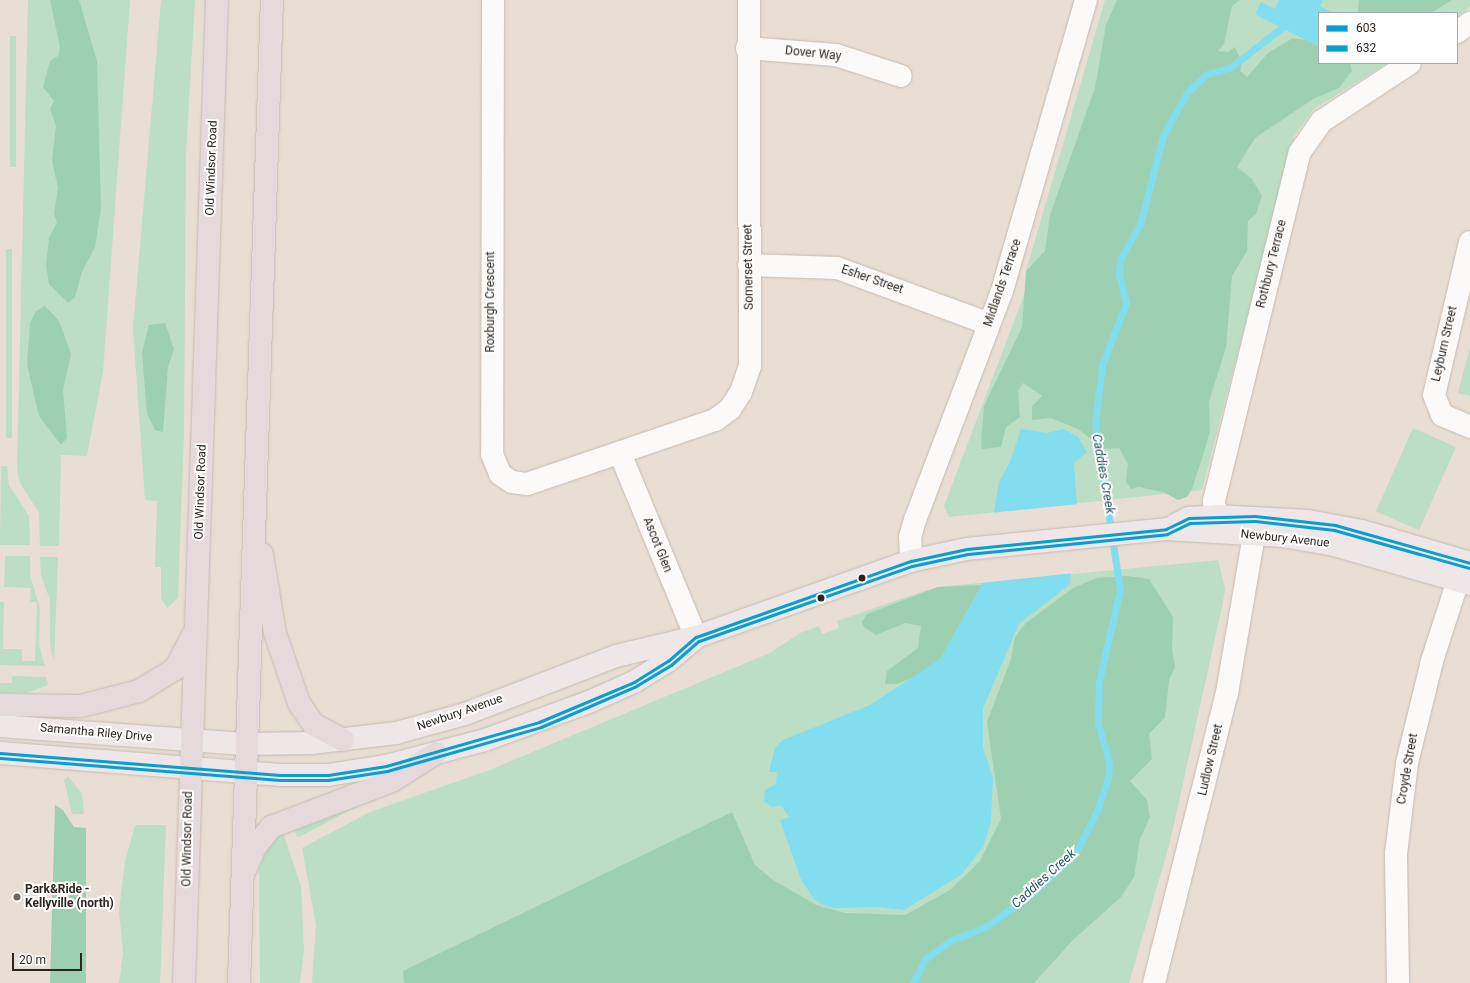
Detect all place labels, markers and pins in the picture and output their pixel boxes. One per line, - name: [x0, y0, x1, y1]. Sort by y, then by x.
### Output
- unlabelled marker: [857, 573, 867, 583]
- unlabelled marker: [816, 593, 826, 603]
- place label: Park&Ride - Kellyville (north): [25, 883, 114, 911]
- marker: Park&Ride - Kellyville (north): [12, 892, 22, 902]

